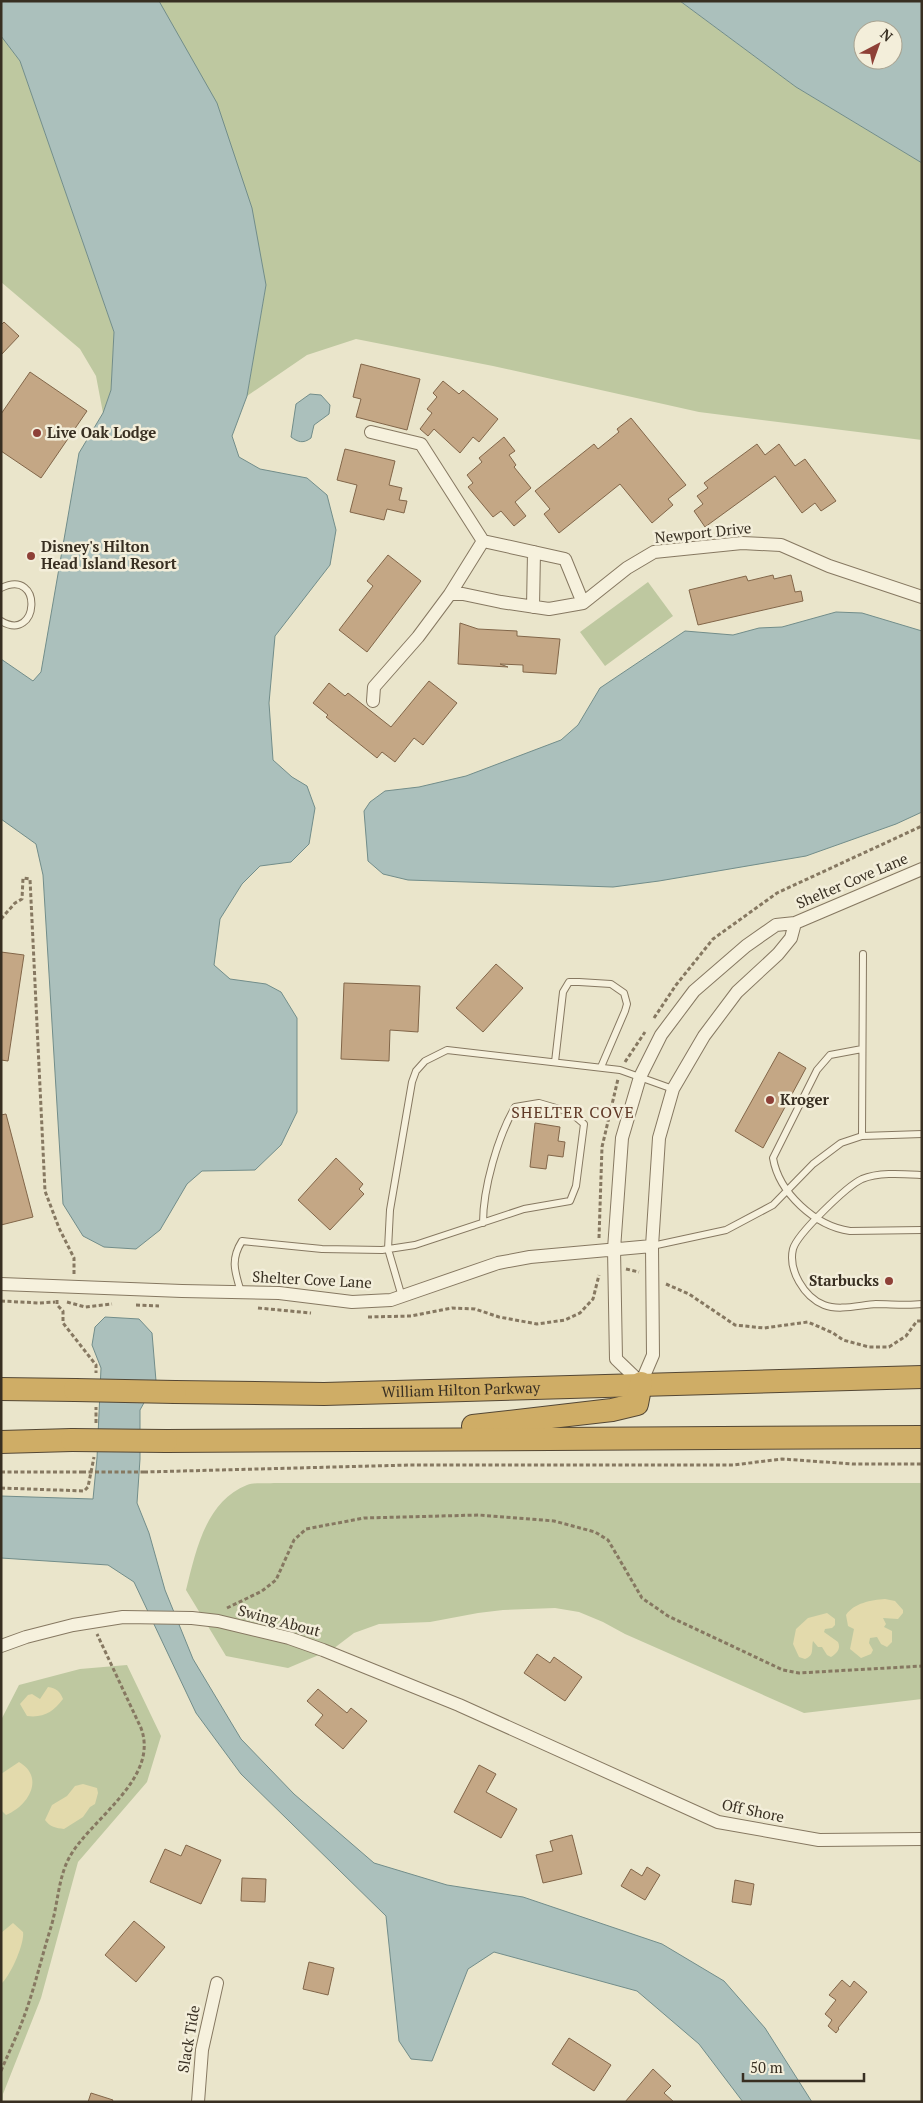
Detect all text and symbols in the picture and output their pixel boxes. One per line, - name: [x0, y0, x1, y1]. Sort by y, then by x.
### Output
- north arrow: [853, 20, 903, 70]
- text: N: [877, 24, 897, 46]
- place label: Live Oak Lodge: [47, 422, 156, 442]
- marker: Live Oak Lodge: [31, 427, 43, 439]
- street label: Newport Drive: [654, 517, 752, 547]
- place label: Disney's Hilton Head Island Resort: [41, 536, 177, 573]
- marker: Disney's Hilton Head Island Resort: [25, 550, 37, 562]
- street label: Shelter Cove Lane: [793, 848, 911, 913]
- place label: Kroger: [780, 1089, 830, 1109]
- marker: Kroger: [764, 1094, 776, 1106]
- district label: SHELTER COVE: [511, 1101, 635, 1123]
- street label: Shelter Cove Lane: [252, 1266, 372, 1292]
- place label: Starbucks: [809, 1270, 879, 1290]
- marker: Starbucks: [883, 1275, 895, 1287]
- street label: William Hilton Parkway: [381, 1377, 541, 1401]
- street label: Swing About: [236, 1599, 323, 1641]
- street label: Off Shore: [720, 1794, 786, 1826]
- street label: Slack Tide: [172, 2004, 204, 2074]
- scale bar: [743, 2050, 864, 2082]
- text: 50 m: [750, 2057, 783, 2077]

